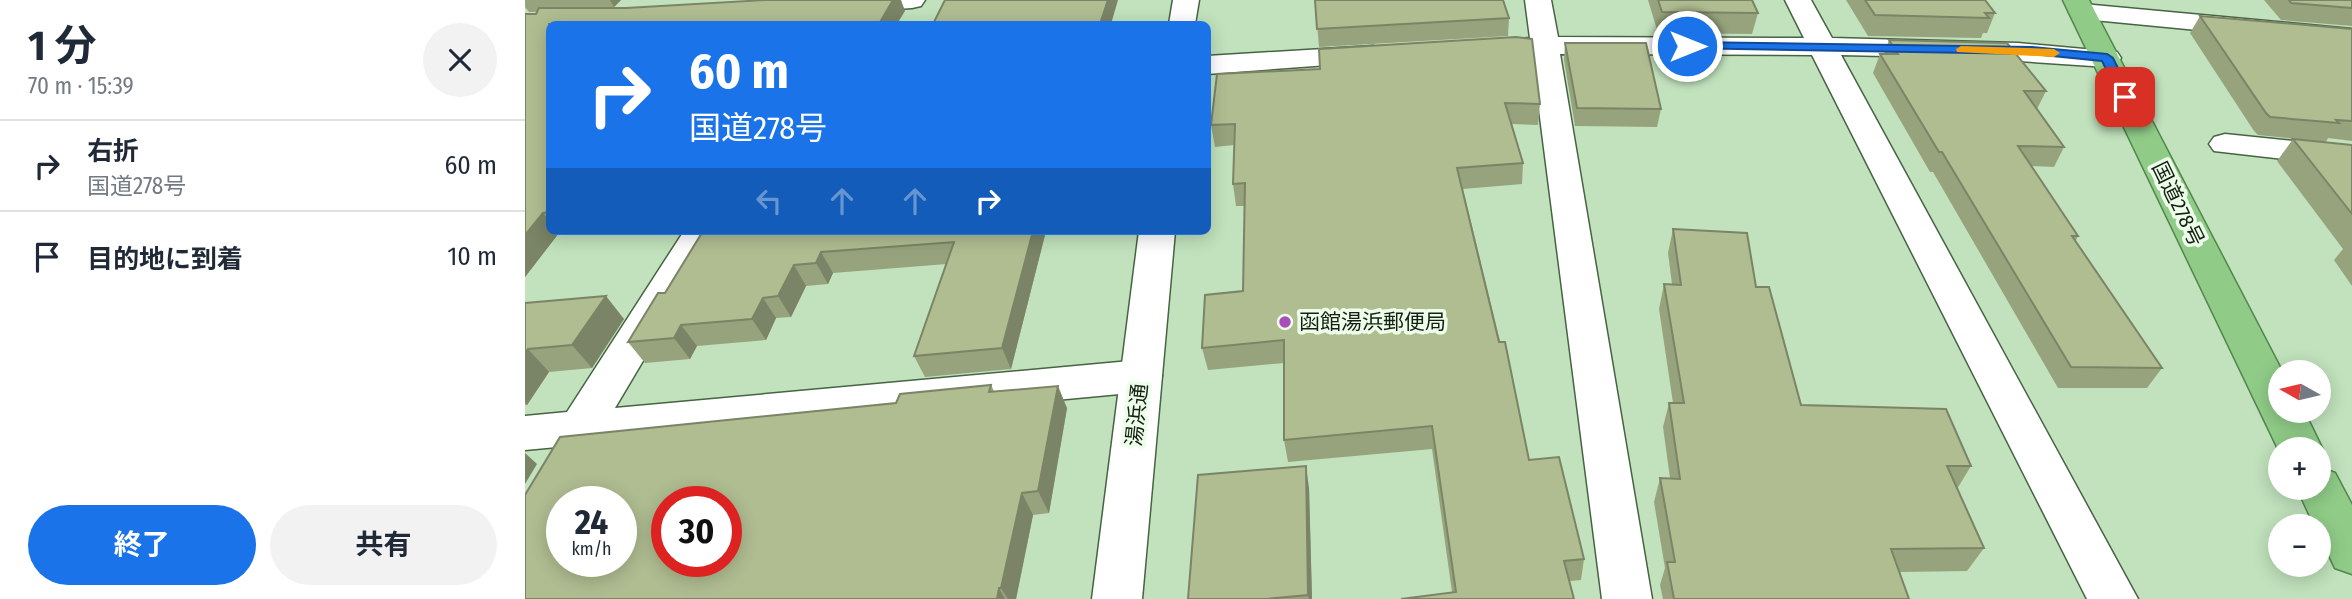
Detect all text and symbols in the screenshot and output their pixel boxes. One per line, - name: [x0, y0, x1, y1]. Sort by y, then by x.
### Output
- position arrow: [1650, 9, 1724, 83]
- text: 1 分: [28, 21, 97, 71]
- button: close: [423, 23, 497, 97]
- text: 60 m: [689, 42, 789, 101]
- icon: right: [574, 49, 665, 140]
- pin: [2095, 67, 2155, 127]
- text: 70 m · 15:39: [28, 72, 134, 100]
- icon: arrive: [2106, 78, 2144, 116]
- text: 国道278号: [689, 109, 827, 147]
- text: 右折: [87, 136, 139, 167]
- icon: right: [28, 147, 66, 185]
- text: 60 m: [444, 150, 497, 181]
- street label: 国道278号: [2146, 158, 2210, 250]
- text: 国道278号: [87, 172, 186, 200]
- icon: left: [750, 182, 788, 220]
- icon: ahead: [823, 182, 861, 220]
- icon: ahead: [896, 182, 934, 220]
- icon: right: [969, 182, 1007, 220]
- icon: arrive: [28, 238, 66, 276]
- text: 10 m: [447, 241, 497, 272]
- text: 目的地に到着: [87, 244, 243, 275]
- place label: 函館湯浜郵便局: [1299, 309, 1446, 335]
- marker: 函館湯浜郵便局: [1277, 314, 1293, 330]
- north arrow: [2268, 360, 2331, 424]
- map controls: [2268, 360, 2331, 577]
- street label: 湯浜通: [1121, 382, 1153, 448]
- button: +: [2268, 437, 2331, 500]
- speed limit sign: 30: [651, 486, 742, 577]
- text: 24: [575, 501, 608, 543]
- button: 終了: [28, 505, 256, 585]
- button: 共有: [270, 505, 497, 585]
- button: −: [2268, 514, 2331, 577]
- text: km/h: [571, 538, 612, 560]

